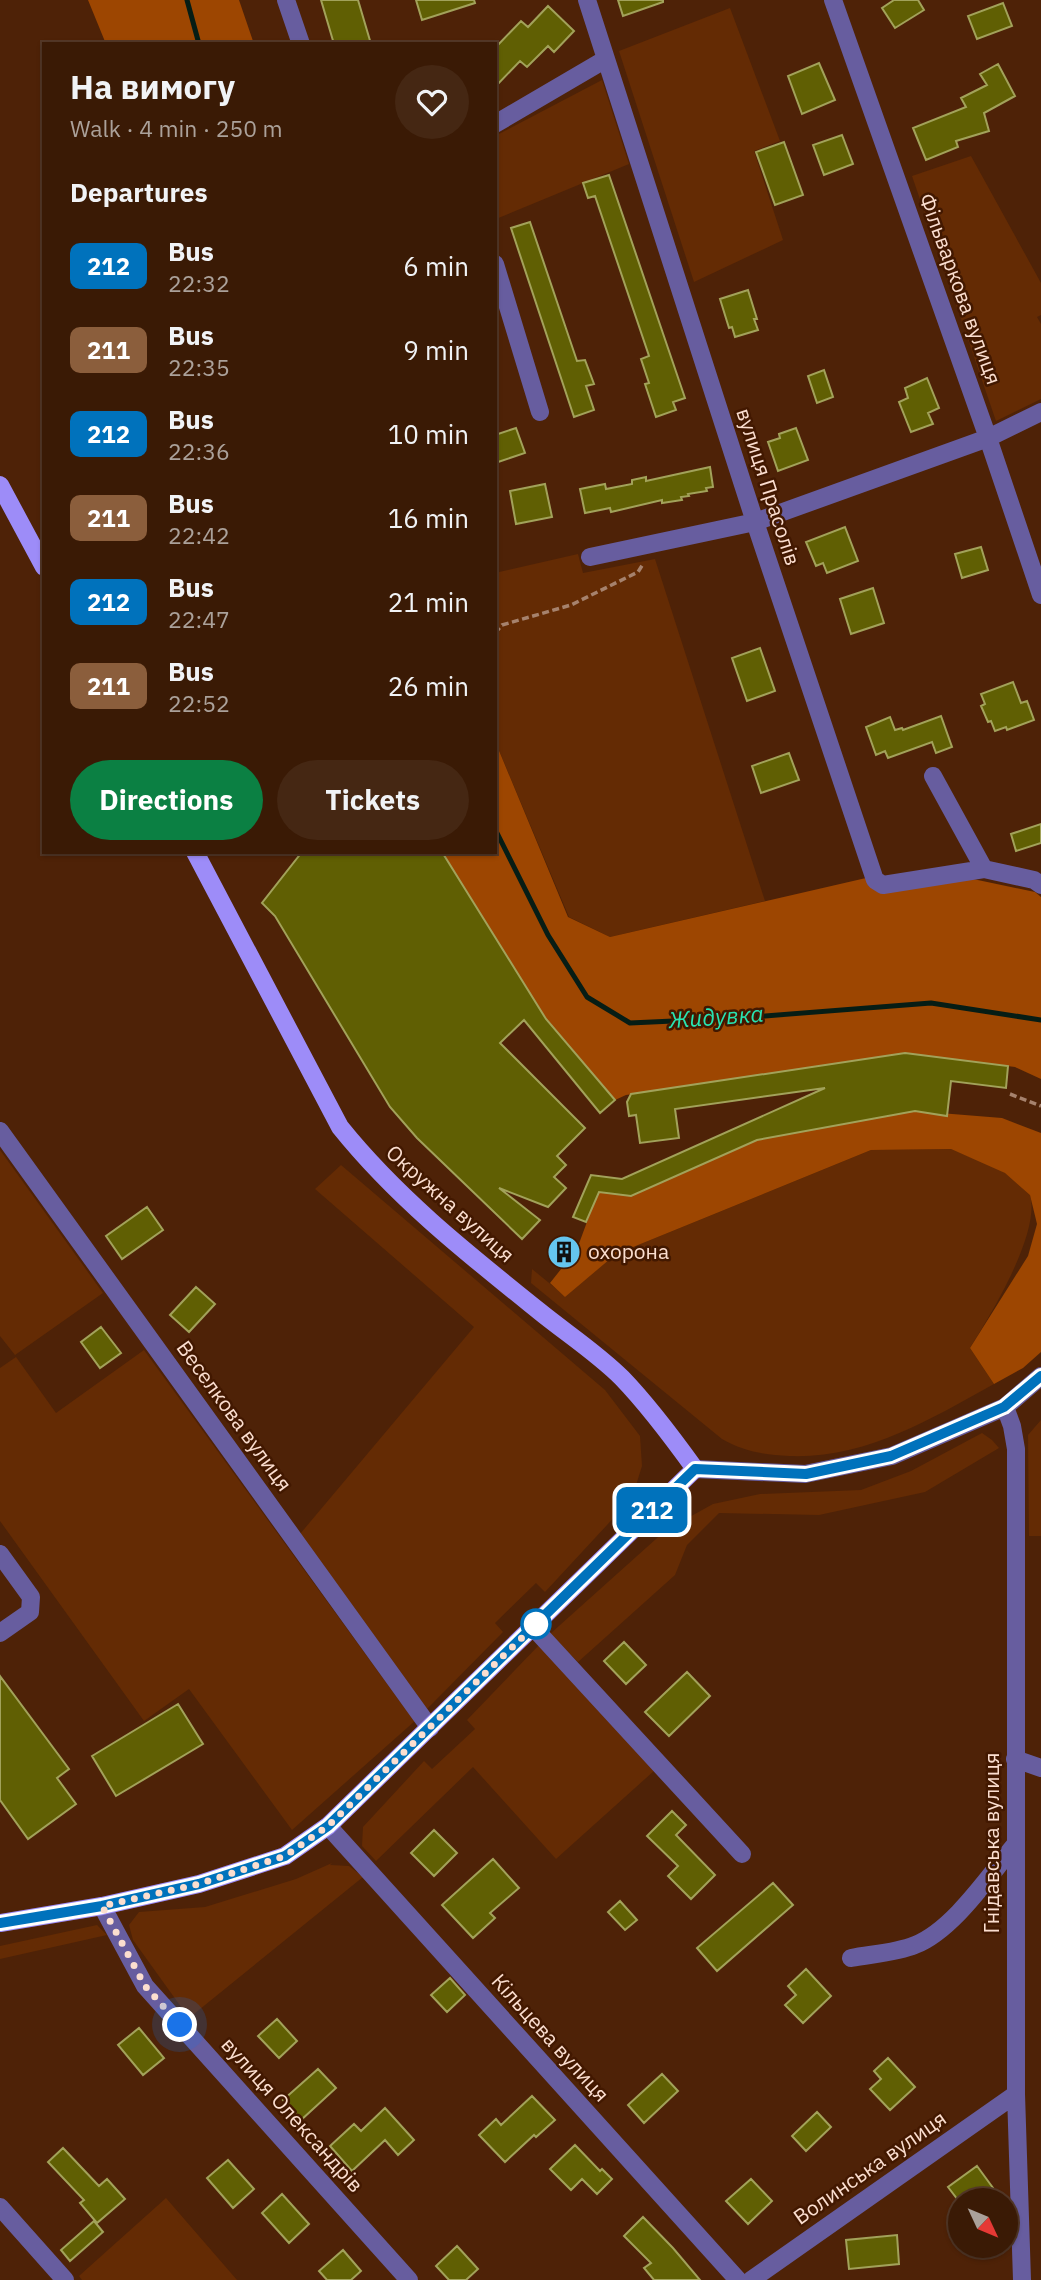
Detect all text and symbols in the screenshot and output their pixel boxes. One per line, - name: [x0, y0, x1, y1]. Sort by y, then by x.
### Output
- text: На вимогу: [70, 65, 235, 108]
- button: heart: [395, 65, 469, 139]
- text: Walk · 4 min · 250 m: [70, 113, 283, 143]
- text: Departures: [70, 175, 208, 209]
- street label: Фільваркова вулиця: [913, 189, 1009, 388]
- text: Bus: [168, 234, 214, 268]
- text: 6 min: [403, 249, 469, 283]
- text: 212: [87, 250, 130, 282]
- text: 22:32: [168, 268, 230, 298]
- text: Bus: [168, 318, 214, 352]
- text: 9 min: [403, 333, 469, 367]
- text: 211: [87, 334, 130, 366]
- text: 22:35: [168, 352, 230, 382]
- text: Bus: [168, 402, 214, 436]
- street label: вулиця Прасолів: [730, 405, 808, 569]
- text: 10 min: [388, 417, 469, 451]
- text: 212: [87, 418, 130, 450]
- text: 22:36: [168, 436, 230, 466]
- text: Bus: [168, 486, 214, 520]
- text: 16 min: [388, 501, 469, 535]
- text: 211: [87, 502, 130, 534]
- text: 22:42: [168, 520, 230, 550]
- text: Bus: [168, 570, 214, 604]
- text: 21 min: [388, 585, 469, 619]
- text: 212: [87, 586, 130, 618]
- text: 22:47: [168, 604, 230, 634]
- text: Bus: [168, 654, 214, 688]
- text: 26 min: [388, 669, 469, 703]
- text: 211: [87, 670, 130, 702]
- text: 22:52: [168, 688, 230, 718]
- button: Directions: [70, 760, 263, 840]
- button: Tickets: [277, 760, 469, 840]
- water label: Жидувка: [666, 998, 764, 1034]
- street label: Окружна вулиця: [381, 1138, 521, 1268]
- building icon: охорона: [545, 1233, 583, 1271]
- place label: охорона: [588, 1237, 669, 1265]
- street label: Веселкова вулиця: [171, 1335, 299, 1496]
- line badge: 212: [612, 1487, 692, 1533]
- text: 212: [630, 1494, 674, 1526]
- unlabelled marker: [521, 1609, 551, 1639]
- street label: Гнідавська вулиця: [977, 1752, 1005, 1934]
- street label: Кільцева вулиця: [486, 1967, 616, 2107]
- your location: [162, 2007, 197, 2042]
- street label: вулиця Олександрів: [215, 2031, 370, 2198]
- street label: Волинська вулиця: [787, 2104, 951, 2230]
- north arrow: [948, 2188, 1018, 2258]
- map controls: [948, 2188, 1018, 2258]

